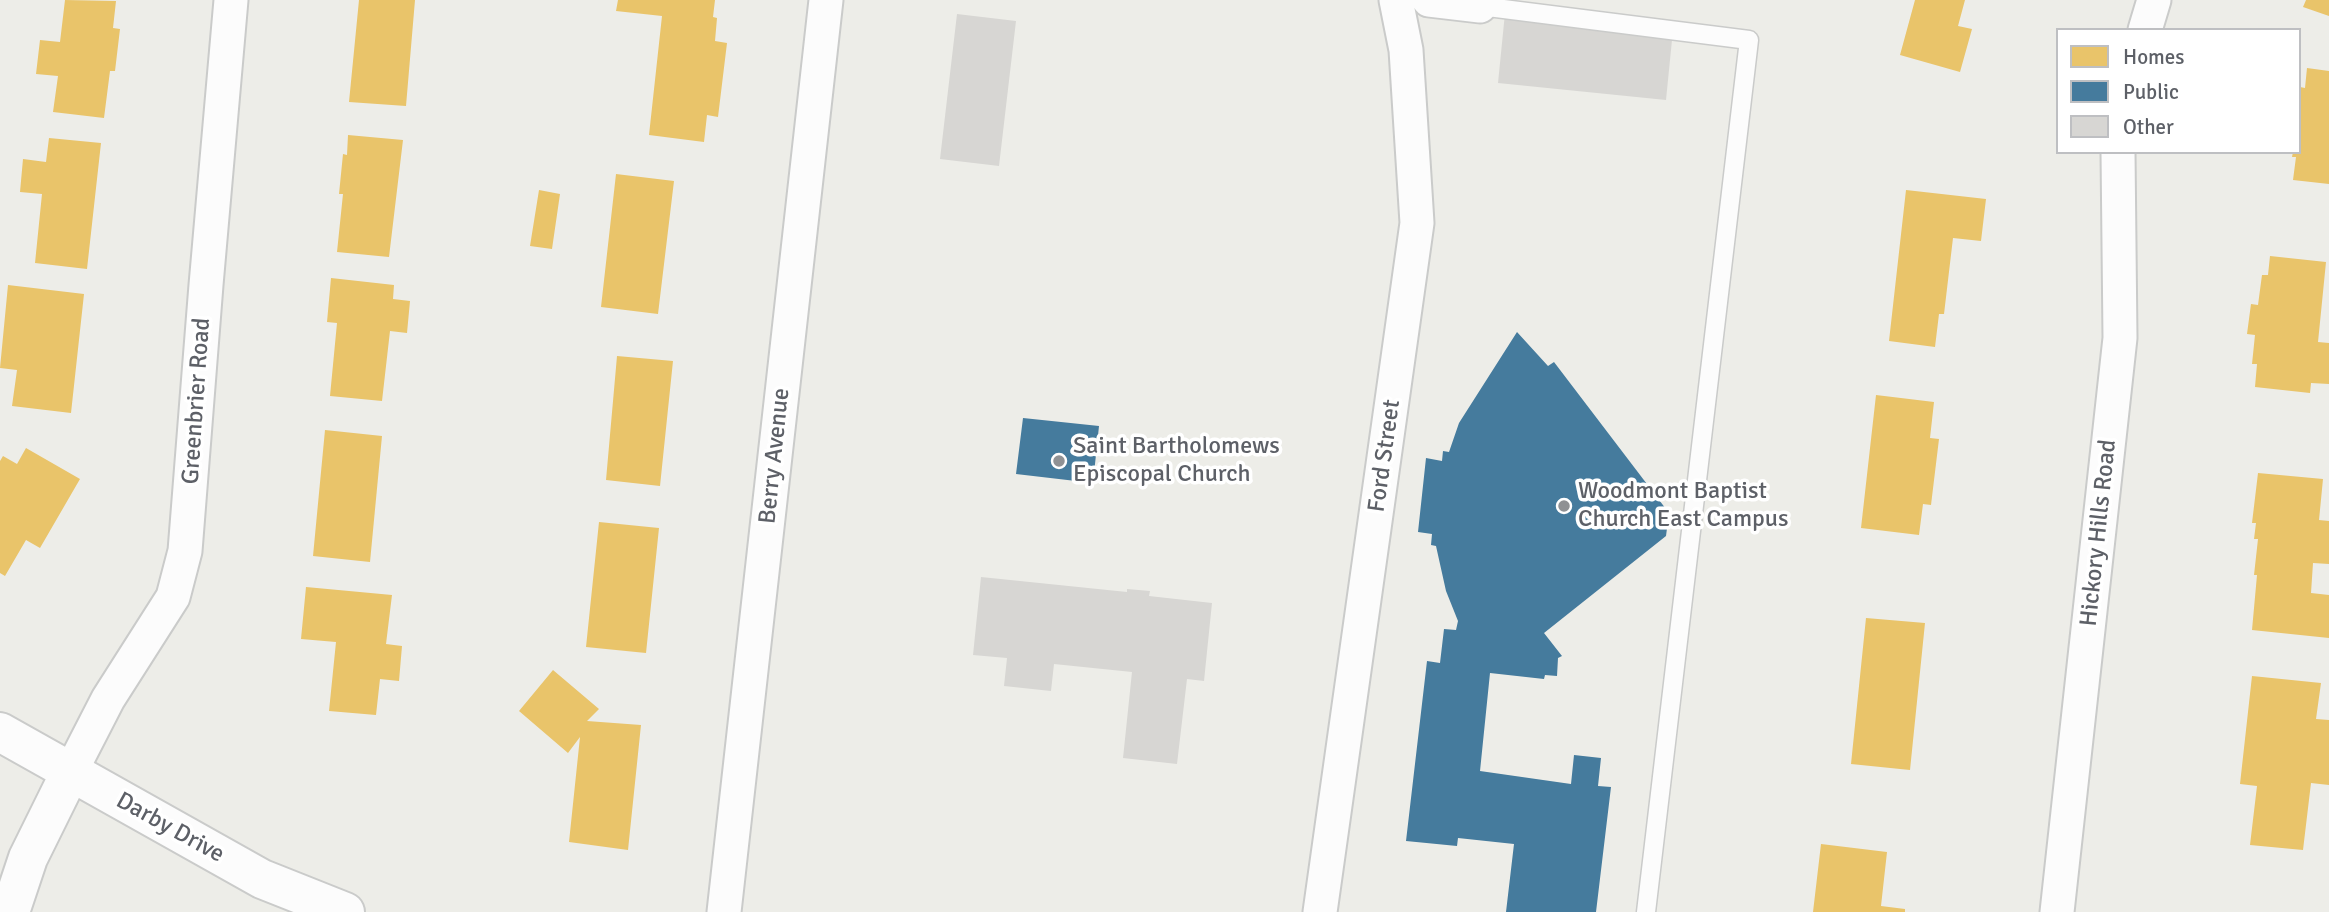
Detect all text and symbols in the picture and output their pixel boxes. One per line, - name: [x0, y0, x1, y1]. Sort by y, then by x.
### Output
- legend: [2056, 28, 2301, 154]
- text: Homes: [2123, 44, 2185, 70]
- text: Public: [2123, 79, 2179, 105]
- text: Other: [2123, 114, 2174, 140]
- street label: Greenbrier Road: [177, 317, 217, 485]
- street label: Berry Avenue: [754, 387, 796, 525]
- street label: Ford Street: [1363, 398, 1407, 514]
- place label: Saint Bartholomews Episcopal Church: [1073, 433, 1280, 489]
- street label: Hickory Hills Road: [2075, 438, 2123, 628]
- marker: Saint Bartholomews Episcopal Church: [1051, 453, 1067, 469]
- place label: Woodmont Baptist Church East Campus: [1578, 478, 1788, 534]
- marker: Woodmont Baptist Church East Campus: [1556, 498, 1572, 514]
- street label: Darby Drive: [111, 787, 229, 869]

